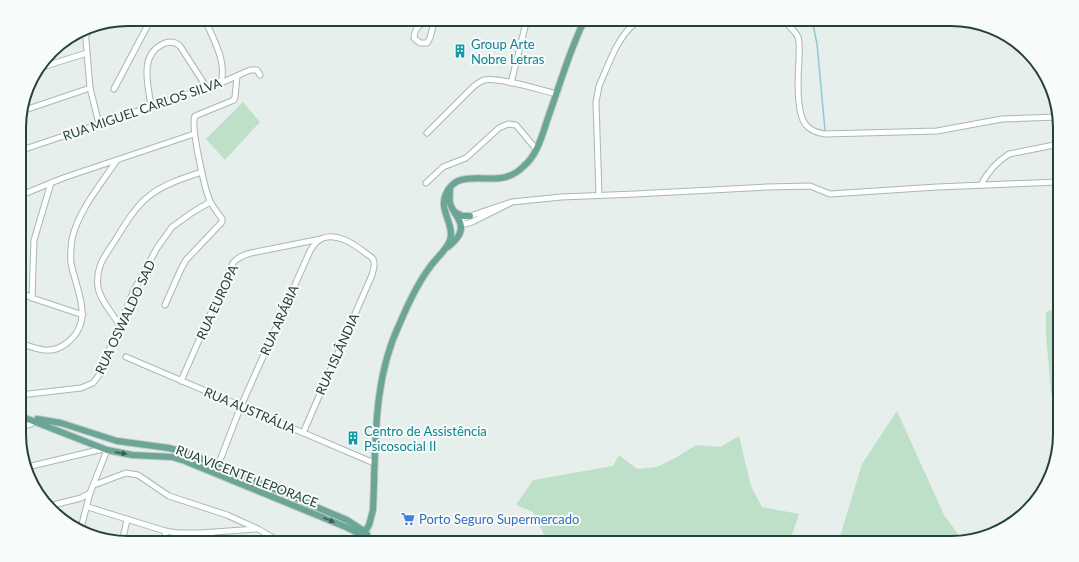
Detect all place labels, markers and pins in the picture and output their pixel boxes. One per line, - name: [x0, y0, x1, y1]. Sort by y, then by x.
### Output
- place label: Group Arte Nobre Letras: [471, 36, 545, 67]
- building icon: Group Arte Nobre Letras: [452, 43, 468, 59]
- place label: Centro de Assistência Psicosocial II: [364, 423, 487, 454]
- building icon: Centro de Assistência Psicosocial II: [345, 430, 361, 446]
- supermarket icon: Porto Seguro Supermercado: [400, 511, 416, 527]
- place label: Porto Seguro Supermercado: [419, 511, 579, 527]

